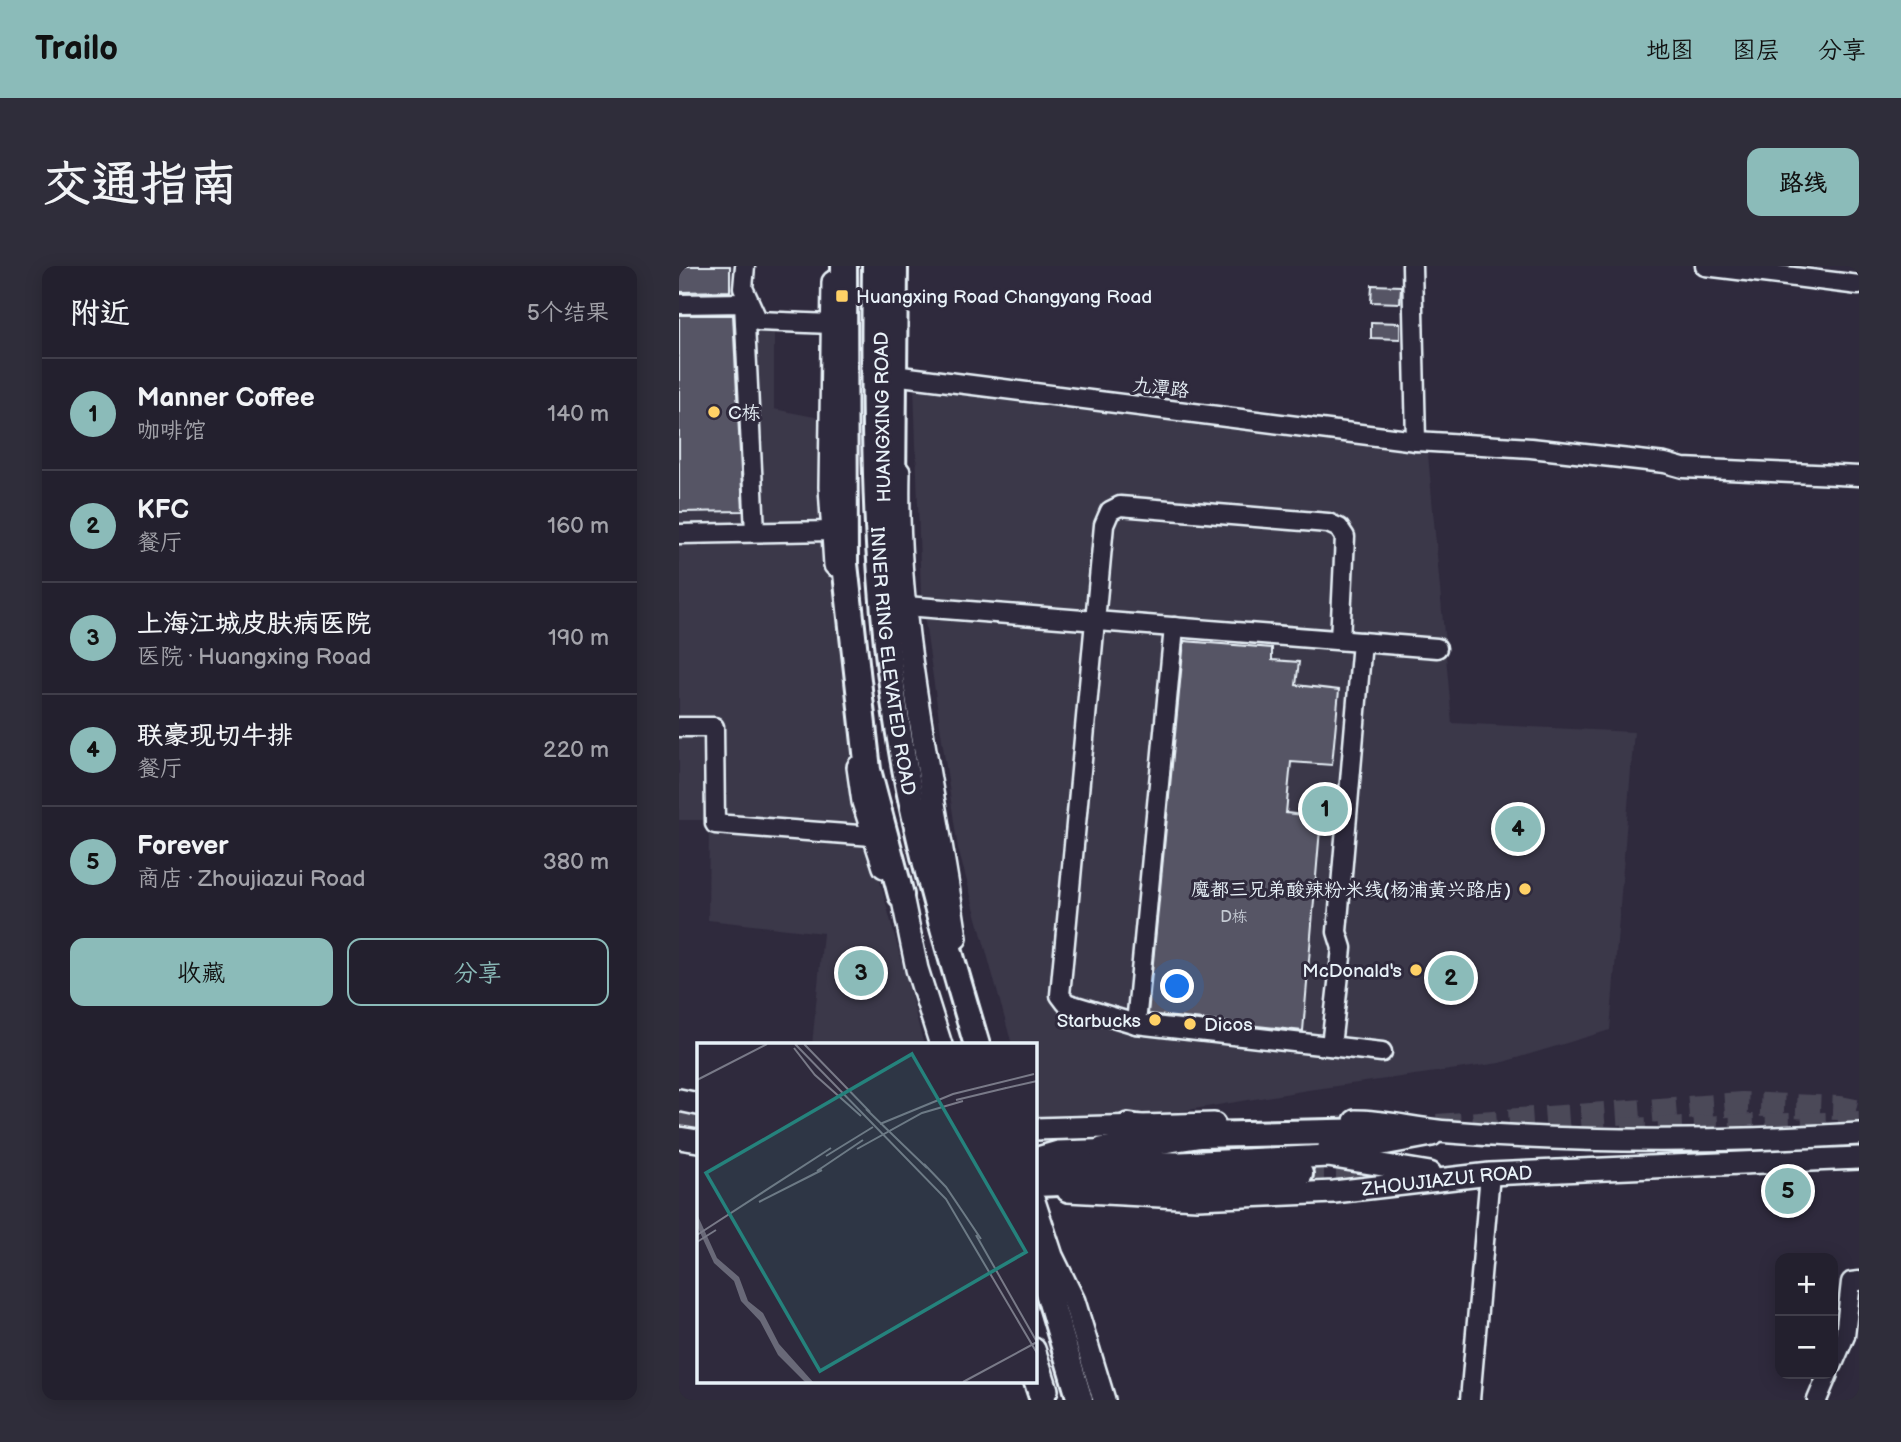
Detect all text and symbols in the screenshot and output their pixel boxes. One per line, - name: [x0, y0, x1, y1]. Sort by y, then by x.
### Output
- text: Trailo: [35, 29, 118, 69]
- text: 地图: [1646, 36, 1694, 65]
- text: 图层: [1732, 36, 1780, 65]
- text: 分享: [1818, 36, 1866, 65]
- button: 路线: [1747, 148, 1859, 216]
- text: 交通指南: [42, 156, 238, 215]
- place label: Huangxing Road Changyang Road: [856, 286, 1152, 309]
- marker: Huangxing Road Changyang Road: [834, 288, 850, 304]
- text: 附近: [70, 296, 130, 332]
- text: 5个结果: [527, 299, 609, 327]
- street label: HUANGXING ROAD: [871, 331, 896, 502]
- street label: 九潭路: [1131, 374, 1191, 403]
- text: Manner Coffee: [137, 383, 315, 414]
- text: 1: [88, 400, 98, 428]
- text: 140 m: [547, 400, 609, 428]
- place label: C栋: [728, 402, 761, 425]
- marker: C栋: [706, 404, 722, 420]
- text: 咖啡馆: [137, 417, 206, 445]
- text: KFC: [137, 495, 189, 526]
- text: 2: [86, 512, 100, 540]
- text: 160 m: [547, 512, 609, 540]
- street label: INNER RING ELEVATED ROAD: [865, 526, 920, 798]
- text: 餐厅: [137, 529, 183, 557]
- text: 上海江城皮肤病医院: [137, 609, 371, 640]
- text: 3: [86, 624, 100, 652]
- text: 190 m: [548, 624, 609, 652]
- text: 医院 · Huangxing Road: [137, 643, 371, 671]
- text: 联豪现切牛排: [137, 721, 293, 752]
- text: 4: [86, 736, 100, 764]
- text: 220 m: [543, 736, 609, 764]
- text: 餐厅: [137, 755, 183, 783]
- pin: 1: [1302, 783, 1348, 835]
- pin: 4: [1495, 803, 1541, 855]
- text: Forever: [137, 831, 229, 862]
- text: 5: [86, 848, 100, 876]
- text: 380 m: [543, 848, 609, 876]
- text: 商店 · Zhoujiazui Road: [137, 865, 365, 893]
- place label: 魔都三兄弟酸辣粉·米线(杨浦黄兴路店): [1191, 879, 1511, 902]
- marker: 魔都三兄弟酸辣粉·米线(杨浦黄兴路店): [1517, 881, 1533, 897]
- house number: D栋: [1220, 908, 1248, 927]
- button: 收藏: [70, 938, 333, 1006]
- button: 分享: [347, 938, 609, 1006]
- pin: 3: [838, 947, 884, 999]
- pin: 2: [1428, 952, 1474, 1004]
- place label: McDonald's: [1302, 960, 1402, 983]
- marker: McDonald's: [1408, 962, 1424, 978]
- your location: [1160, 969, 1194, 1003]
- place label: Starbucks: [1057, 1010, 1141, 1033]
- marker: Starbucks: [1147, 1012, 1163, 1028]
- place label: Dicos: [1204, 1014, 1253, 1037]
- marker: Dicos: [1182, 1016, 1198, 1032]
- inset map: [697, 1043, 1036, 1382]
- street label: ZHOUJIAZUI ROAD: [1360, 1162, 1533, 1202]
- pin: 5: [1765, 1165, 1811, 1217]
- map controls: [1775, 1253, 1838, 1379]
- button: +: [1775, 1253, 1838, 1316]
- button: −: [1775, 1316, 1838, 1379]

